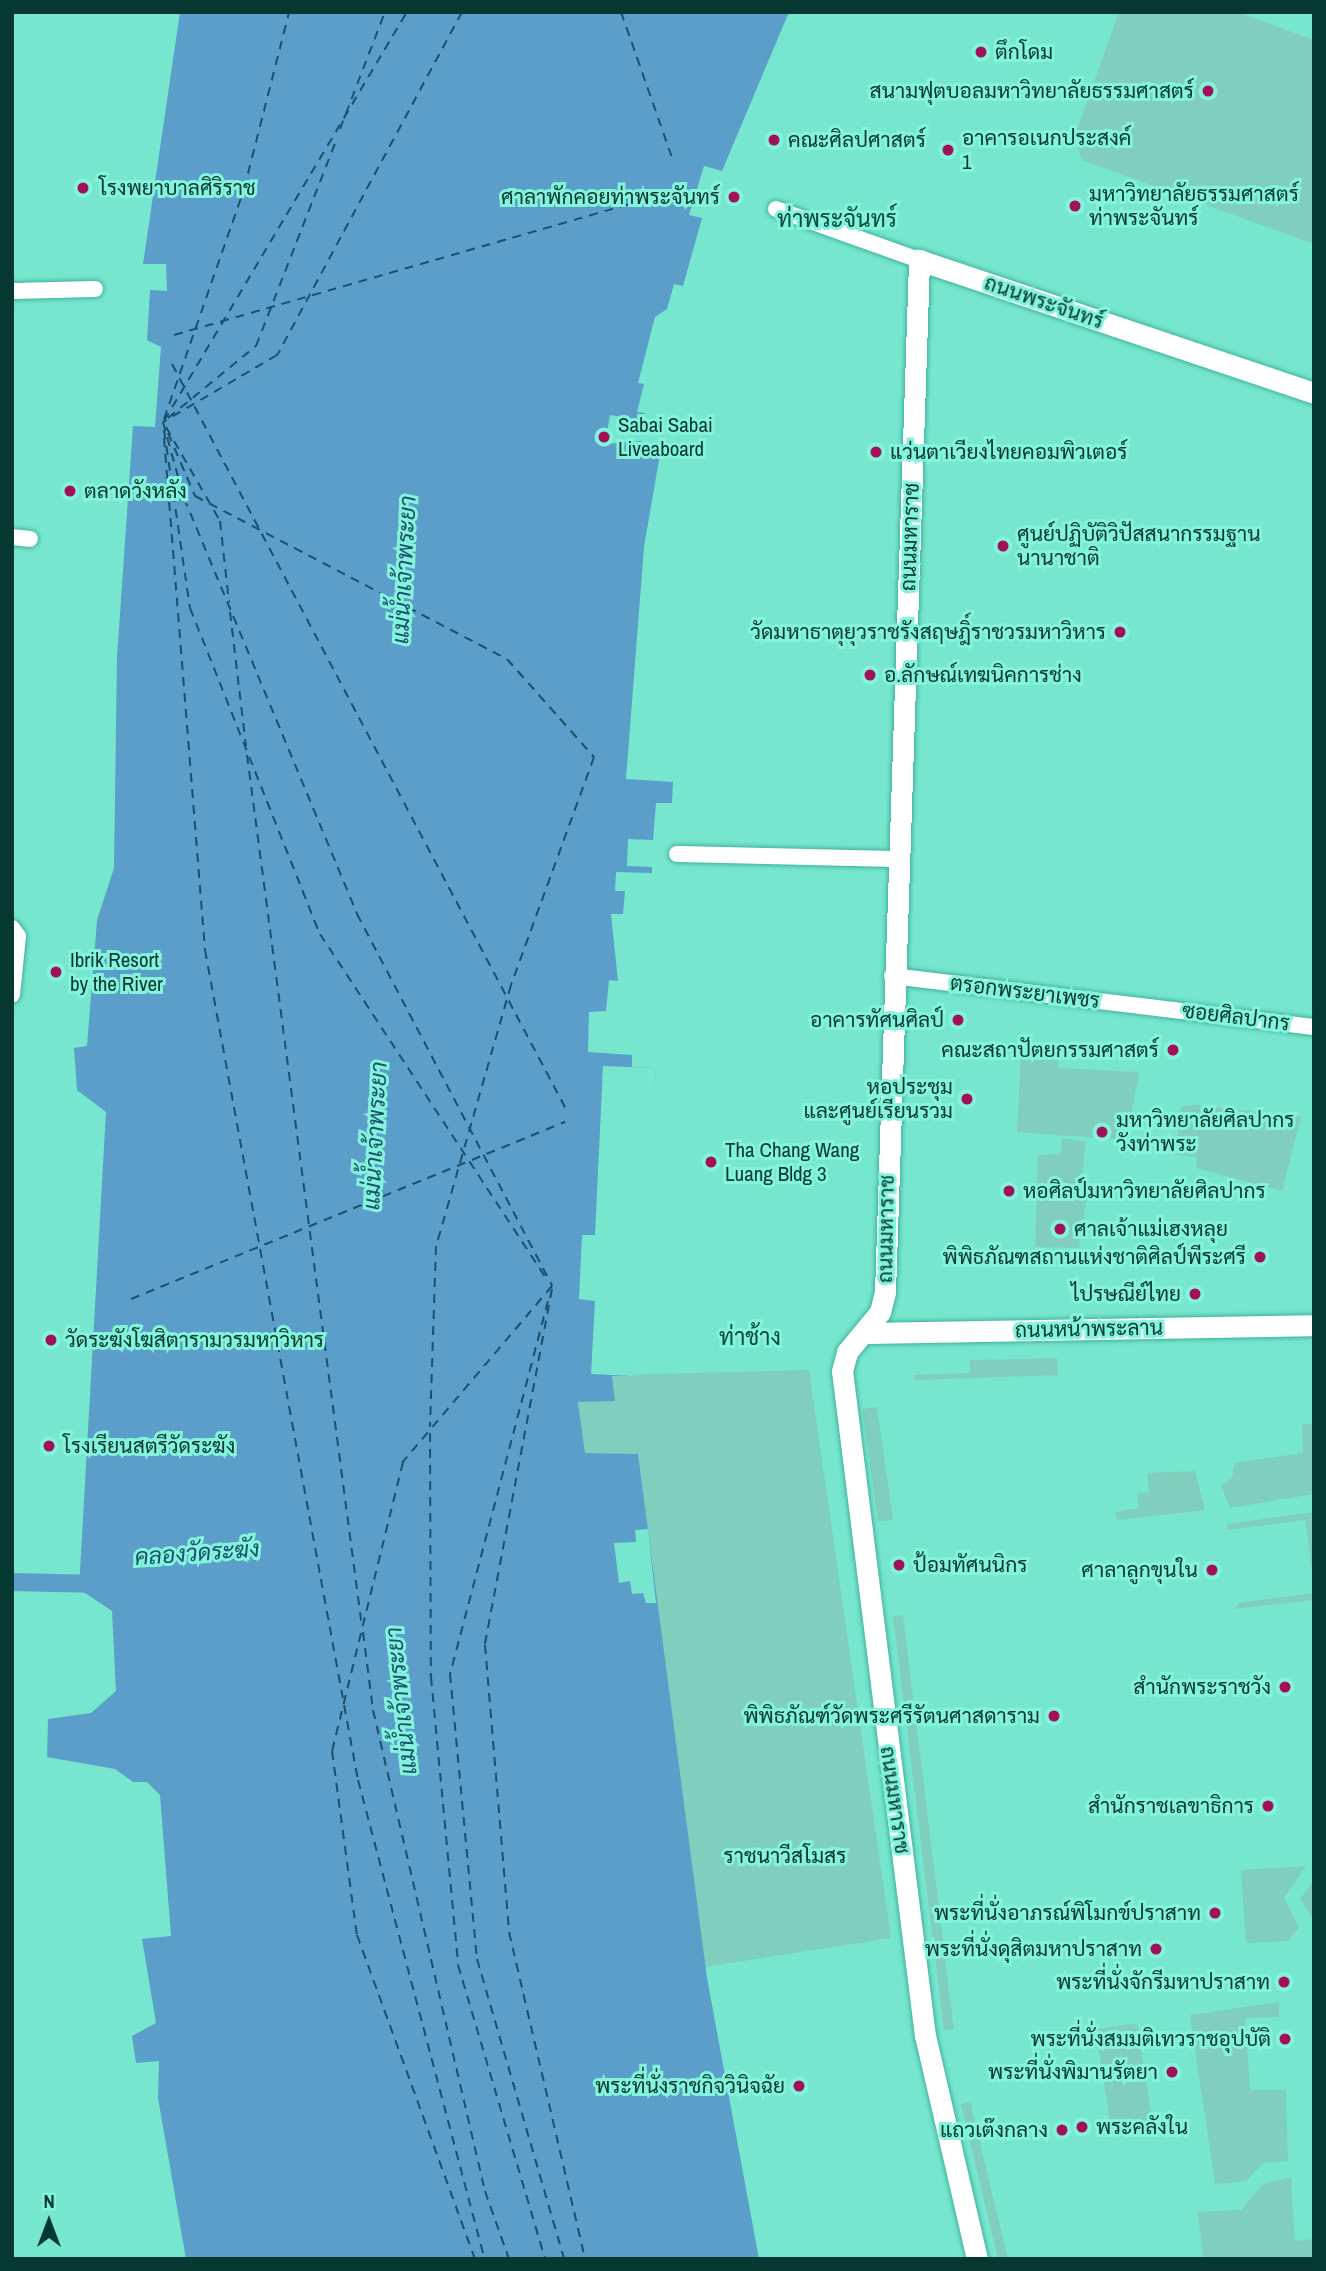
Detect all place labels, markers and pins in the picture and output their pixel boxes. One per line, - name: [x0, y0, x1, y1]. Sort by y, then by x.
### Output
- place label: ตึกโดม: [995, 39, 1053, 65]
- marker: ตึกโดม: [973, 44, 989, 60]
- place label: สนามฟุตบอลมหาวิทยาลัยธรรมศาสตร์: [870, 78, 1194, 104]
- marker: สนามฟุตบอลมหาวิทยาลัยธรรมศาสตร์: [1200, 83, 1216, 99]
- place label: อาคารอเนกประสงค์ 1: [962, 125, 1131, 175]
- place label: คณะศิลปศาสตร์: [788, 127, 926, 153]
- marker: คณะศิลปศาสตร์: [766, 132, 782, 148]
- marker: อาคารอเนกประสงค์ 1: [940, 142, 956, 158]
- place label: โรงพยาบาลศิริราช: [99, 175, 256, 201]
- marker: โรงพยาบาลศิริราช: [73, 178, 93, 198]
- place label: มหาวิทยาลัยธรรมศาสตร์ ท่าพระจันทร์: [1089, 181, 1299, 231]
- place label: ศาลาพักคอยท่าพระจันทร์: [501, 184, 720, 210]
- marker: ศาลาพักคอยท่าพระจันทร์: [726, 189, 742, 205]
- marker: มหาวิทยาลัยธรรมศาสตร์ ท่าพระจันทร์: [1067, 198, 1083, 214]
- place label: Sabai Sabai Liveaboard: [618, 412, 713, 462]
- marker: Sabai Sabai Liveaboard: [596, 429, 612, 445]
- place label: แว่นตาเวียงไทยคอมพิวเตอร์: [890, 439, 1128, 465]
- marker: แว่นตาเวียงไทยคอมพิวเตอร์: [868, 444, 884, 460]
- place label: ตลาดวังหลัง: [84, 478, 187, 504]
- marker: ตลาดวังหลัง: [62, 483, 78, 499]
- place label: ศูนย์ปฏิบัติวิปัสสนากรรมฐาน นานาชาติ: [1017, 521, 1261, 571]
- marker: ศูนย์ปฏิบัติวิปัสสนากรรมฐาน นานาชาติ: [995, 538, 1011, 554]
- place label: วัดมหาธาตุยุวราชรังสฤษฎิ์ราชวรมหาวิหาร: [750, 619, 1106, 645]
- marker: วัดมหาธาตุยุวราชรังสฤษฎิ์ราชวรมหาวิหาร: [1112, 624, 1128, 640]
- place label: อ.ลักษณ์เทฆนิคการช่าง: [884, 662, 1082, 688]
- marker: อ.ลักษณ์เทฆนิคการช่าง: [862, 667, 878, 683]
- place label: Ibrik Resort by the River: [70, 947, 163, 997]
- marker: Ibrik Resort by the River: [48, 964, 64, 980]
- place label: อาคารทัศนศิลป์: [810, 1007, 944, 1033]
- marker: อาคารทัศนศิลป์: [950, 1012, 966, 1028]
- place label: คณะสถาปัตยกรรมศาสตร์: [941, 1037, 1159, 1063]
- marker: คณะสถาปัตยกรรมศาสตร์: [1165, 1042, 1181, 1058]
- place label: หอประชุม และศูนย์เรียนรวม: [804, 1074, 953, 1124]
- marker: หอประชุม และศูนย์เรียนรวม: [959, 1091, 975, 1107]
- place label: มหาวิทยาลัยศิลปากร วังท่าพระ: [1116, 1107, 1294, 1157]
- marker: มหาวิทยาลัยศิลปากร วังท่าพระ: [1094, 1124, 1110, 1140]
- place label: Tha Chang Wang Luang Bldg 3: [725, 1137, 859, 1187]
- marker: Tha Chang Wang Luang Bldg 3: [703, 1154, 719, 1170]
- place label: หอศิลป์มหาวิทยาลัยศิลปากร: [1023, 1178, 1266, 1204]
- marker: หอศิลป์มหาวิทยาลัยศิลปากร: [1001, 1183, 1017, 1199]
- place label: ศาลเจ้าแม่เฮงหลุย: [1074, 1216, 1228, 1242]
- marker: ศาลเจ้าแม่เฮงหลุย: [1052, 1221, 1068, 1237]
- place label: พิพิธภัณฑสถานแห่งชาติศิลป์พีระศรี: [943, 1244, 1246, 1270]
- marker: พิพิธภัณฑสถานแห่งชาติศิลป์พีระศรี: [1252, 1249, 1268, 1265]
- place label: ไปรษณีย์ไทย: [1071, 1281, 1181, 1307]
- marker: ไปรษณีย์ไทย: [1187, 1286, 1203, 1302]
- place label: วัดระฆังโฆสิตารามวรมหาวิหาร: [65, 1327, 324, 1353]
- marker: วัดระฆังโฆสิตารามวรมหาวิหาร: [43, 1332, 59, 1348]
- place label: โรงเรียนสตรีวัดระฆัง: [63, 1433, 235, 1459]
- marker: โรงเรียนสตรีวัดระฆัง: [41, 1438, 57, 1454]
- place label: ป้อมทัศนนิกร: [913, 1552, 1027, 1578]
- marker: ป้อมทัศนนิกร: [891, 1557, 907, 1573]
- place label: ศาลาลูกขุนใน: [1081, 1557, 1198, 1583]
- marker: ศาลาลูกขุนใน: [1204, 1562, 1220, 1578]
- place label: สำนักพระราชวัง: [1133, 1674, 1271, 1700]
- marker: สำนักพระราชวัง: [1277, 1679, 1293, 1695]
- place label: พิพิธภัณฑ์วัดพระศรีรัตนศาสดาราม: [743, 1703, 1040, 1729]
- marker: พิพิธภัณฑ์วัดพระศรีรัตนศาสดาราม: [1046, 1708, 1062, 1724]
- place label: สำนักราชเลขาธิการ: [1088, 1793, 1254, 1819]
- marker: สำนักราชเลขาธิการ: [1260, 1798, 1276, 1814]
- place label: พระที่นั่งอาภรณ์พิโมกข์ปราสาท: [934, 1900, 1201, 1926]
- marker: พระที่นั่งอาภรณ์พิโมกข์ปราสาท: [1207, 1905, 1223, 1921]
- place label: พระที่นั่งดุสิตมหาปราสาท: [925, 1936, 1142, 1962]
- marker: พระที่นั่งดุสิตมหาปราสาท: [1148, 1941, 1164, 1957]
- place label: พระที่นั่งจักรีมหาปราสาท: [1056, 1969, 1270, 1995]
- marker: พระที่นั่งจักรีมหาปราสาท: [1276, 1974, 1292, 1990]
- place label: พระที่นั่งสมมติเทวราชอุปบัติ: [1031, 2026, 1271, 2052]
- marker: พระที่นั่งสมมติเทวราชอุปบัติ: [1277, 2031, 1293, 2047]
- place label: พระที่นั่งพิมานรัตยา: [988, 2059, 1158, 2085]
- marker: พระที่นั่งพิมานรัตยา: [1164, 2064, 1180, 2080]
- place label: พระที่นั่งราชกิจวินิจฉัย: [595, 2073, 785, 2099]
- marker: พระที่นั่งราชกิจวินิจฉัย: [791, 2078, 807, 2094]
- place label: พระคลังใน: [1096, 2114, 1188, 2140]
- place label: แถวเต๊งกลาง: [940, 2117, 1048, 2143]
- marker: พระคลังใน: [1074, 2119, 1090, 2135]
- marker: แถวเต๊งกลาง: [1054, 2122, 1070, 2138]

